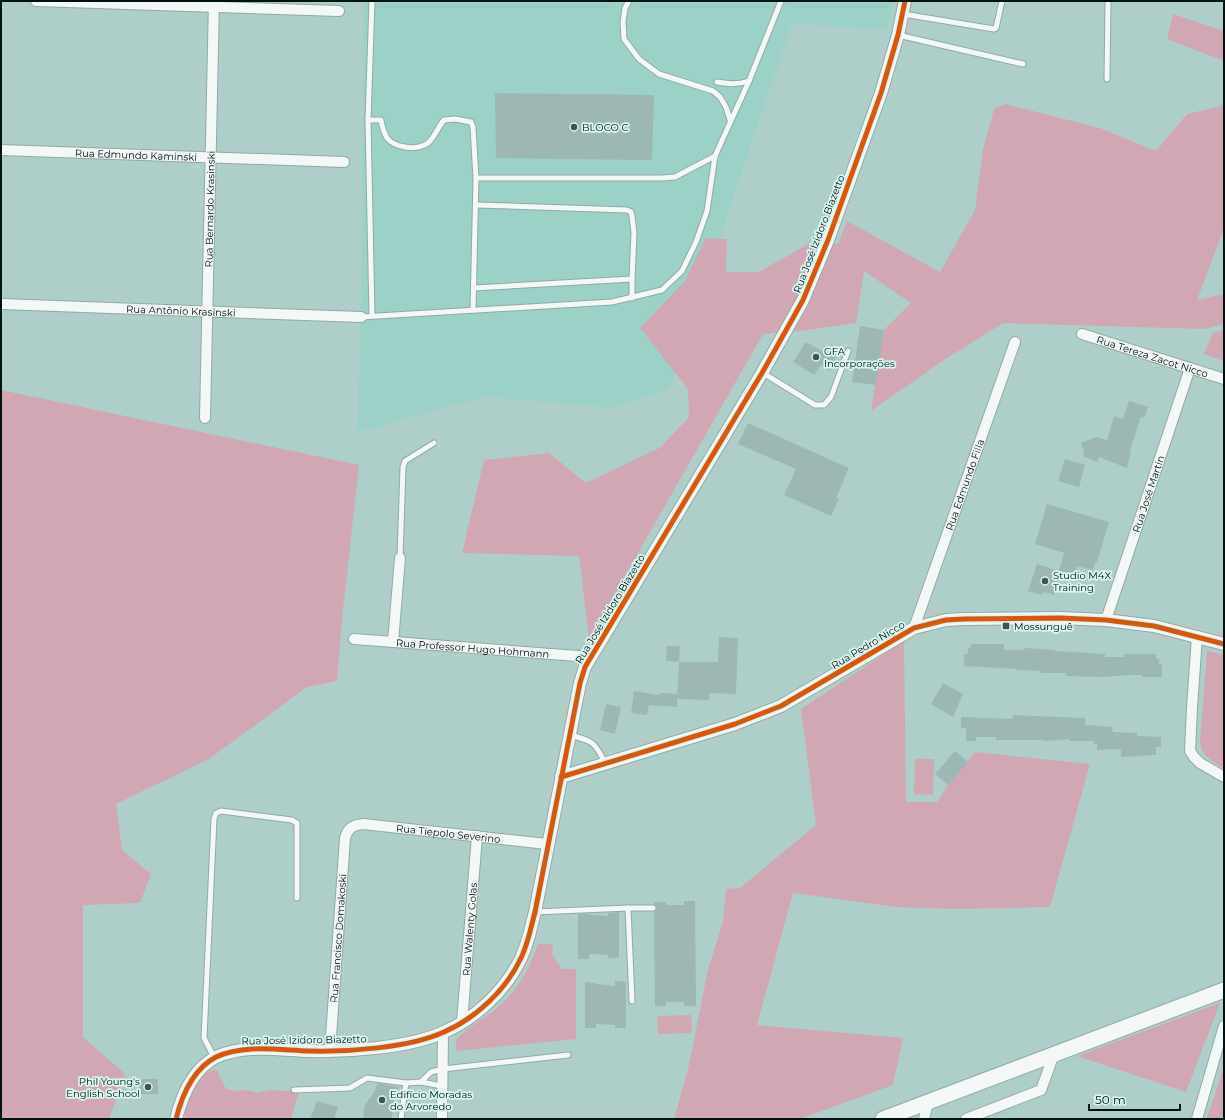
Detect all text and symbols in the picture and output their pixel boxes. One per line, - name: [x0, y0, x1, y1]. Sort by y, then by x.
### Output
- place label: BLOCO C: [582, 121, 629, 134]
- marker: BLOCO C: [569, 122, 579, 132]
- street label: Rua Edmundo Kaminski: [75, 146, 197, 163]
- street label: Rua Bernardo Krasinski: [202, 151, 217, 268]
- street label: Rua José Izidoro Biazetto: [791, 173, 847, 295]
- street label: Rua Antônio Krasinski: [126, 302, 236, 319]
- street label: Rua Tereza Zacot Nicco: [1095, 333, 1210, 380]
- place label: GFA Incorporações: [824, 345, 895, 370]
- marker: GFA Incorporações: [811, 352, 821, 362]
- street label: Rua Edmundo Filla: [942, 437, 987, 532]
- street label: Rua José Martin: [1129, 454, 1167, 534]
- street label: Rua José Izidoro Biazetto: [572, 552, 648, 666]
- place label: Studio M4X Training: [1053, 569, 1111, 594]
- marker: Studio M4X Training: [1040, 576, 1050, 586]
- street label: Rua Pedro Nicco: [829, 618, 907, 672]
- place label: Mossunguê: [1014, 620, 1073, 633]
- marker: Mossunguê: [1001, 621, 1011, 631]
- street label: Rua Professor Hugo Hohmann: [396, 636, 550, 660]
- street label: Rua Tiepolo Severino: [396, 821, 501, 845]
- street label: Rua Francisco Domakoski: [327, 873, 349, 1003]
- street label: Rua Walenty Golas: [459, 882, 480, 977]
- street label: Rua José Izidoro Biazetto: [241, 1032, 367, 1048]
- place label: Phil Young's English School: [66, 1075, 140, 1100]
- marker: Phil Young's English School: [143, 1082, 153, 1092]
- scale bar: [1089, 1086, 1180, 1112]
- place label: Edifício Moradas do Arvoredo: [390, 1088, 472, 1113]
- text: 50 m: [1095, 1092, 1126, 1107]
- marker: Edifício Moradas do Arvoredo: [377, 1095, 387, 1105]

